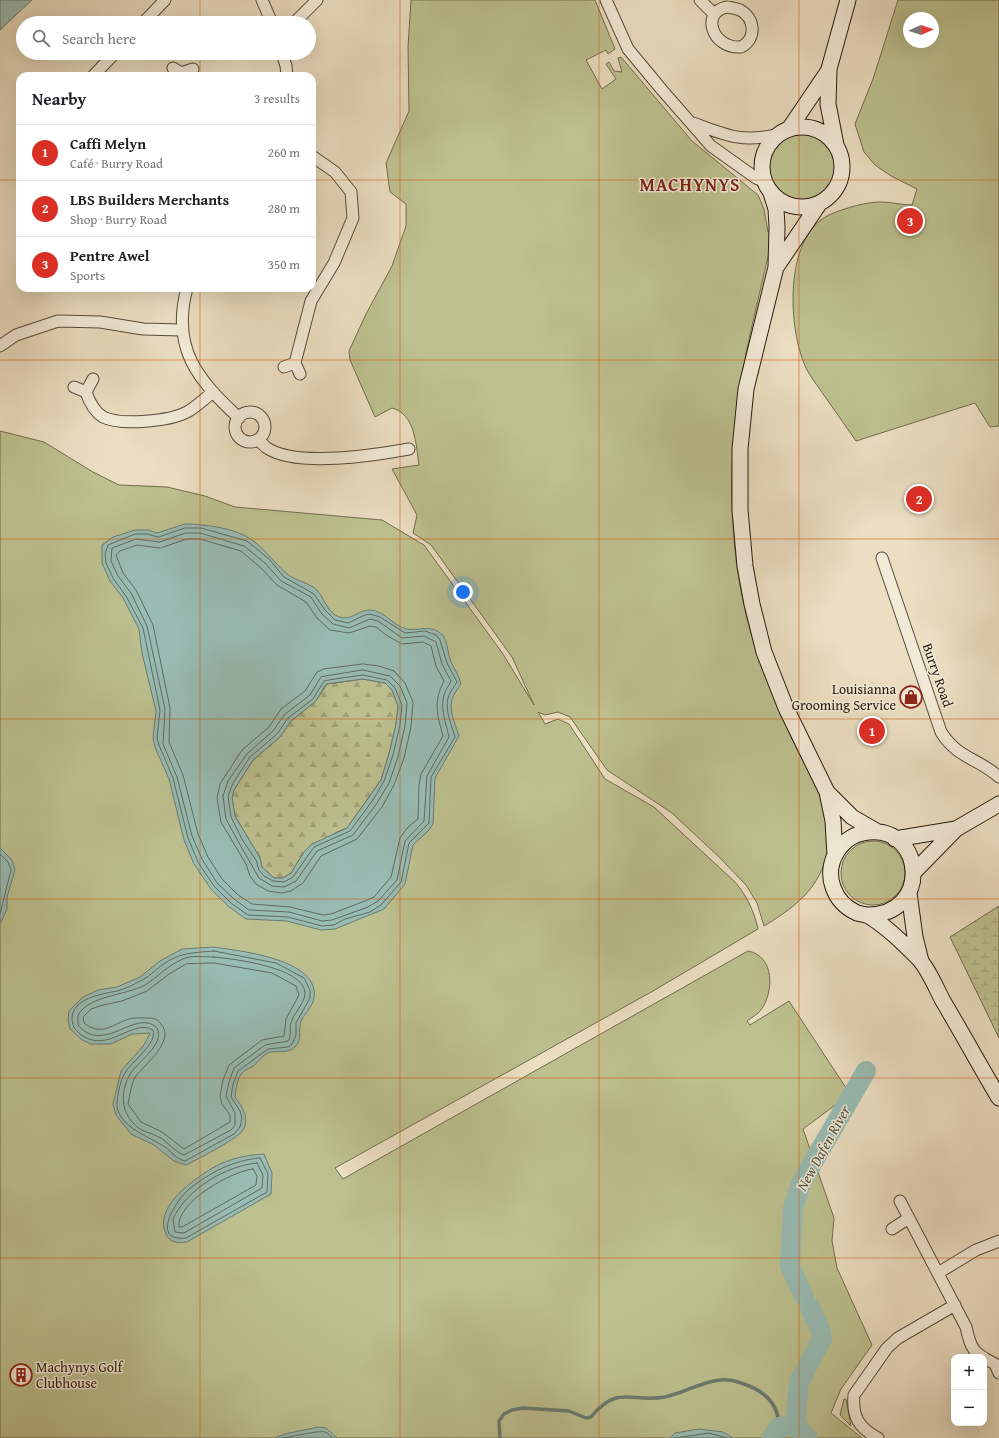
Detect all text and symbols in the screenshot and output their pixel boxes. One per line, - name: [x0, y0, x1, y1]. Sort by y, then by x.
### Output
- north arrow: [903, 12, 939, 48]
- search box: [16, 16, 316, 60]
- icon: search: [30, 27, 52, 49]
- text: Search here: [62, 28, 136, 49]
- text: Nearby: [32, 86, 86, 111]
- text: 3 results: [254, 89, 300, 108]
- text: Caffi Melyn: [70, 133, 146, 154]
- text: 1: [42, 143, 48, 162]
- text: 260 m: [268, 143, 300, 162]
- text: Café · Burry Road: [70, 154, 163, 173]
- district label: MACHYNYS: [640, 171, 740, 198]
- text: LBS Builders Merchants: [70, 189, 229, 210]
- text: 2: [42, 199, 48, 218]
- text: 280 m: [268, 199, 300, 218]
- pin: 3: [897, 206, 923, 236]
- text: Shop · Burry Road: [70, 210, 167, 229]
- text: Pentre Awel: [70, 245, 150, 266]
- text: 3: [42, 255, 48, 274]
- text: 350 m: [268, 255, 300, 274]
- text: Sports: [70, 266, 105, 285]
- pin: 2: [906, 484, 932, 514]
- your location: [453, 582, 473, 602]
- street label: Burry Road: [918, 640, 958, 710]
- place label: Louisianna Grooming Service: [792, 679, 896, 715]
- shop icon: Louisianna Grooming Service: [898, 684, 924, 710]
- pin: 1: [859, 716, 885, 746]
- water label: New Dafen River: [791, 1101, 855, 1194]
- map controls: [951, 1354, 987, 1426]
- button: +: [951, 1354, 987, 1390]
- place label: Machynys Golf Clubhouse: [36, 1357, 124, 1393]
- building icon: Machynys Golf Clubhouse: [8, 1362, 34, 1388]
- button: −: [951, 1390, 987, 1426]

